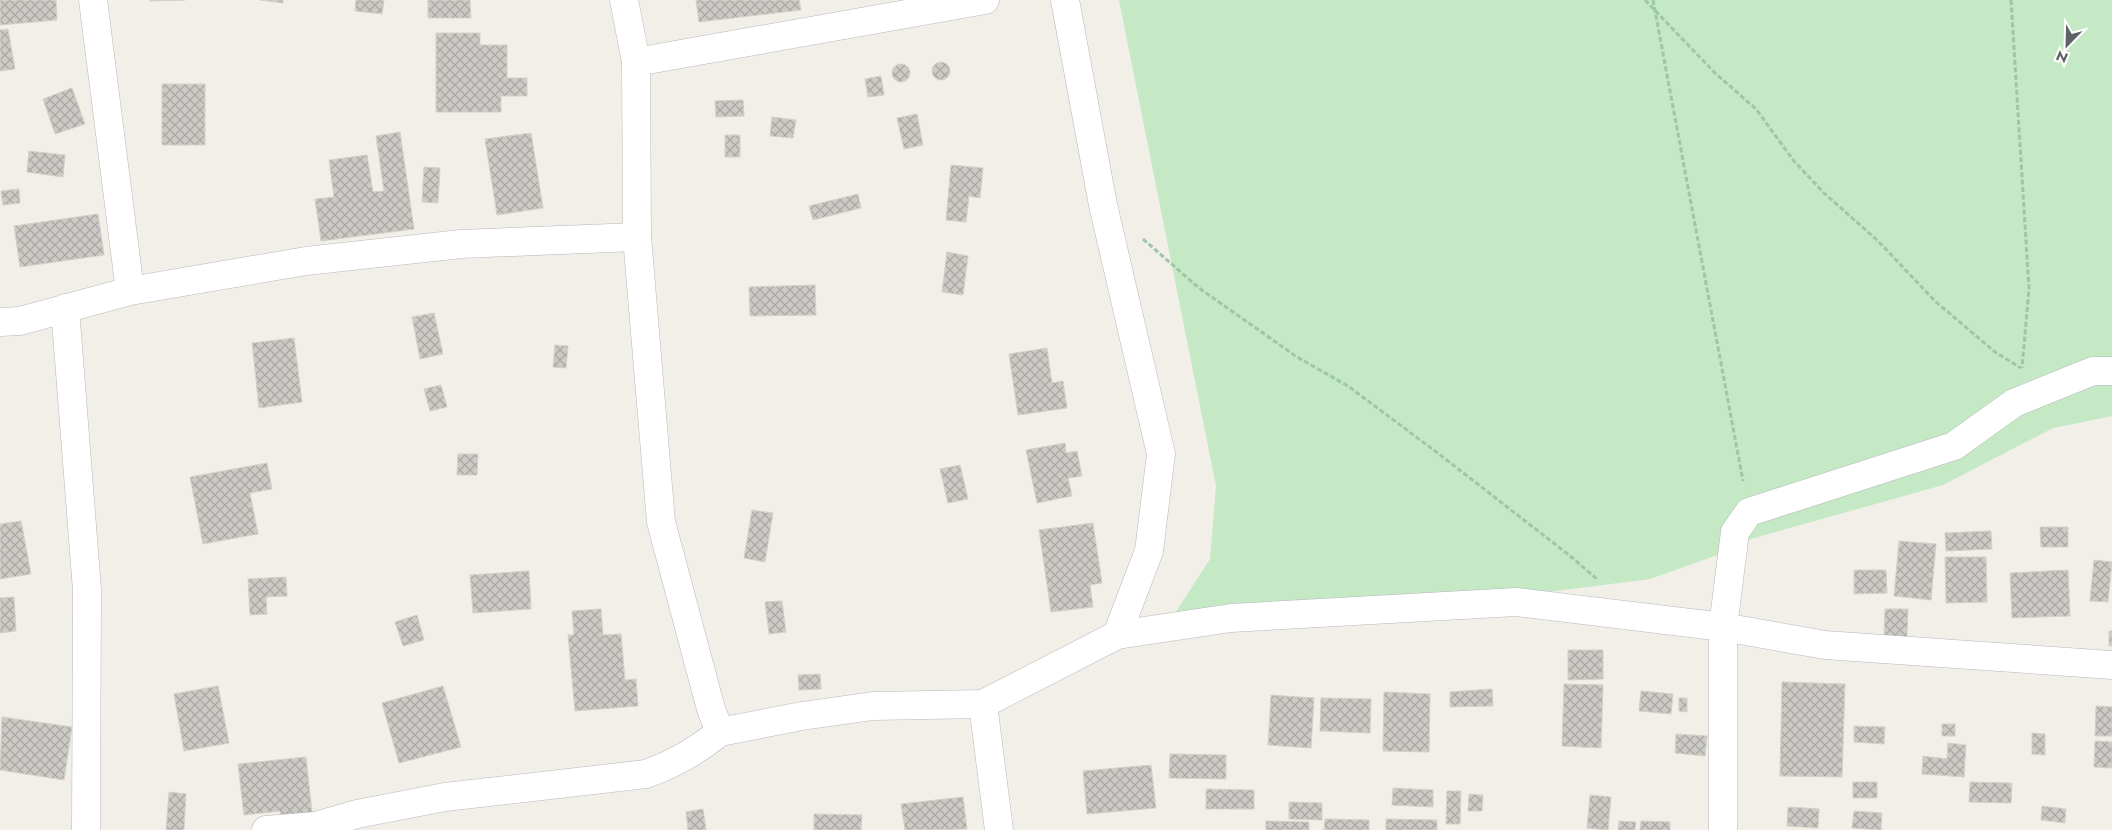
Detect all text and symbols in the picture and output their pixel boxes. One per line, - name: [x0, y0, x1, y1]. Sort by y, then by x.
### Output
- north arrow: [2042, 20, 2092, 70]
- text: N: [2053, 46, 2071, 68]

